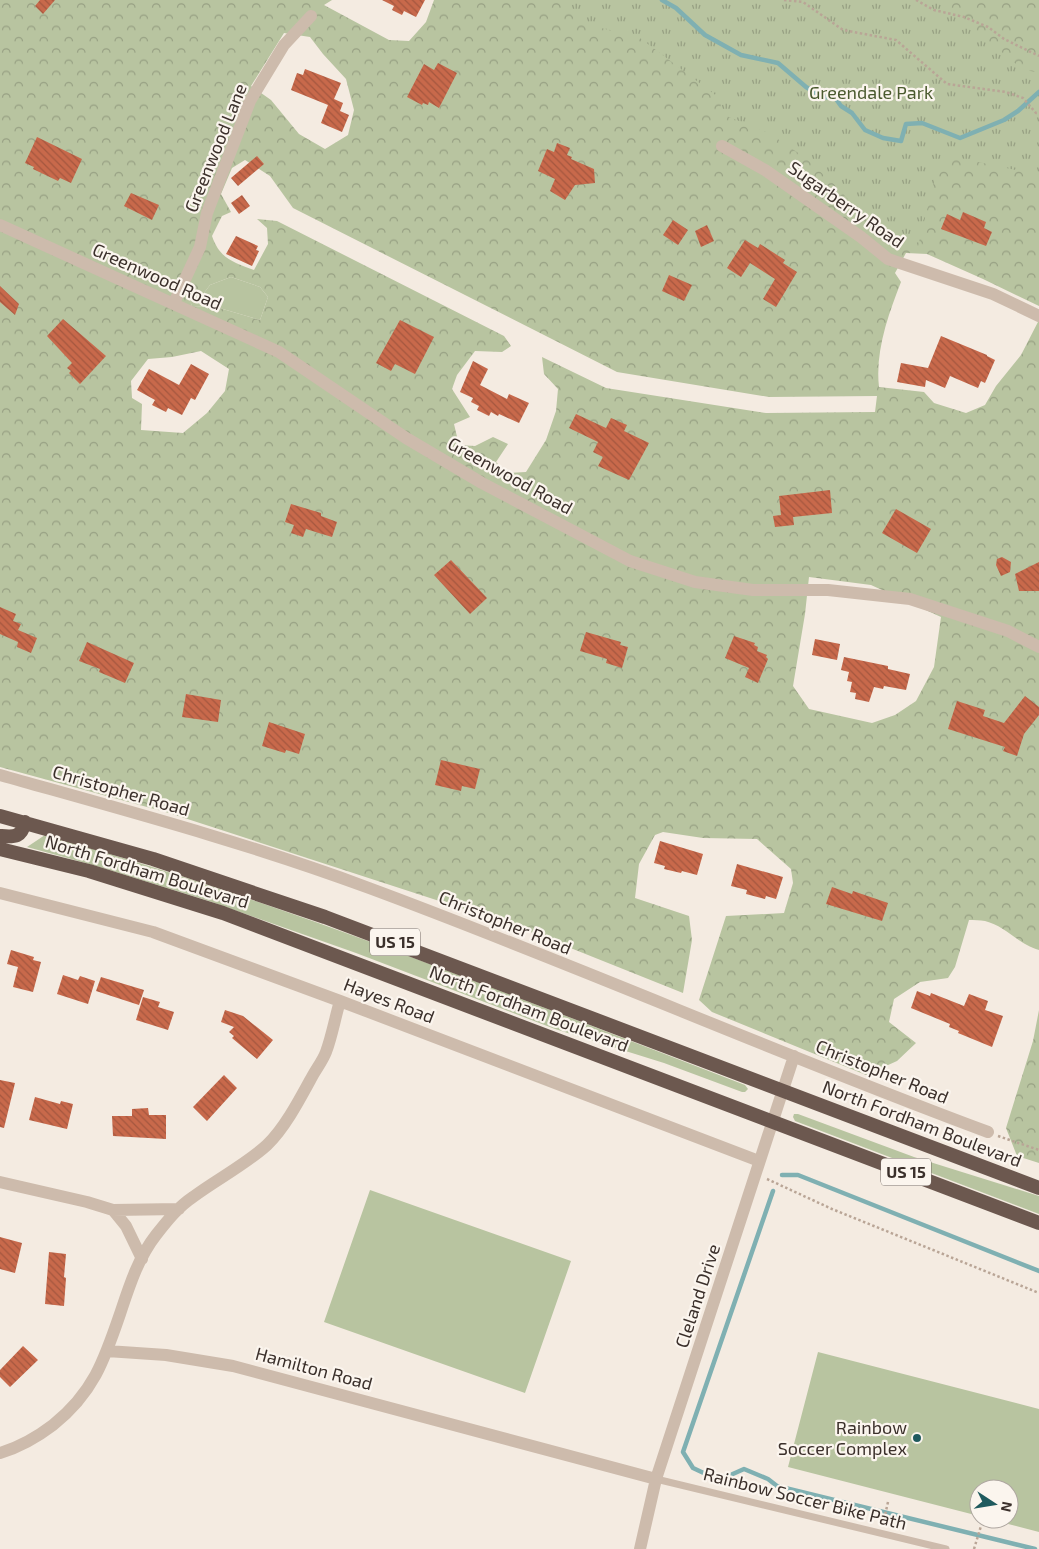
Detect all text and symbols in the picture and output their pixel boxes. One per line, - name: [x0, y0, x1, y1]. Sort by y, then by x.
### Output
- street label: Greenwood Lane: [179, 80, 251, 215]
- park label: Greendale Park: [809, 81, 933, 103]
- street label: Sugarberry Road: [784, 156, 909, 252]
- street label: Greenwood Road: [89, 238, 225, 314]
- street label: Greenwood Road: [444, 432, 577, 518]
- street label: Christopher Road: [50, 760, 192, 820]
- street label: North Fordham Boulevard: [43, 830, 252, 913]
- street label: Christopher Road: [436, 885, 575, 959]
- road number: US 15: [370, 929, 420, 956]
- street label: North Fordham Boulevard: [427, 960, 632, 1056]
- street label: Hayes Road: [341, 973, 438, 1027]
- street label: Christopher Road: [813, 1034, 952, 1108]
- street label: North Fordham Boulevard: [820, 1075, 1025, 1171]
- road number: US 15: [881, 1158, 931, 1186]
- street label: Cleland Drive: [670, 1241, 724, 1350]
- street label: Hamilton Road: [253, 1342, 375, 1394]
- place label: Rainbow Soccer Complex: [778, 1416, 907, 1459]
- marker: Rainbow Soccer Complex: [911, 1432, 923, 1444]
- street label: Rainbow Soccer Bike Path: [701, 1462, 909, 1534]
- north arrow: [969, 1479, 1019, 1529]
- text: N: [998, 1500, 1017, 1514]

